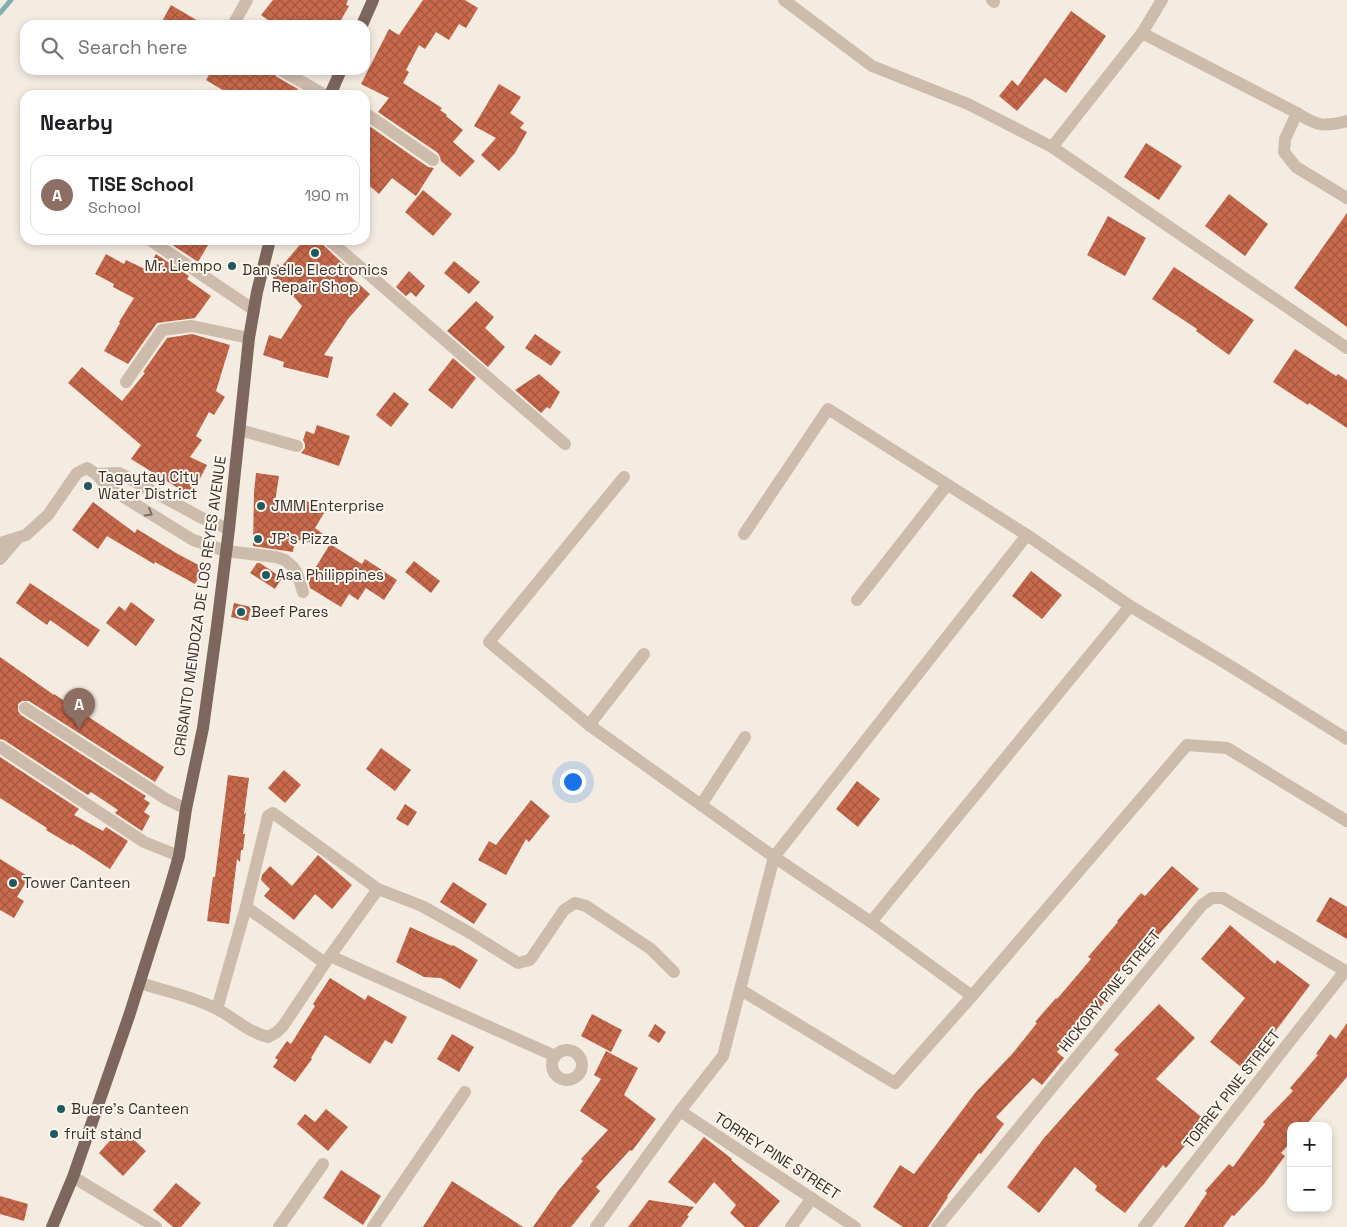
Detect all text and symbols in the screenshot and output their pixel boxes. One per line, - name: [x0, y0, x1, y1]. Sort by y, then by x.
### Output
- search box: [20, 20, 370, 75]
- icon: search: [38, 34, 66, 62]
- text: Search here: [78, 35, 188, 60]
- text: Nearby: [40, 109, 113, 136]
- text: TISE School: [88, 172, 194, 197]
- text: A: [52, 185, 62, 206]
- text: 190 m: [304, 185, 349, 206]
- text: School: [88, 197, 141, 218]
- marker: Danselle Electronics Repair Shop: [309, 247, 321, 259]
- place label: Mr. Liempo: [145, 256, 222, 275]
- marker: Mr. Liempo: [226, 260, 238, 272]
- place label: Danselle Electronics Repair Shop: [242, 260, 388, 296]
- street label: CRISANTO MENDOZA DE LOS REYES AVENUE: [169, 455, 230, 757]
- place label: Tagaytay City Water District: [98, 467, 199, 503]
- marker: Tagaytay City Water District: [82, 480, 94, 492]
- place label: JMM Enterprise: [271, 496, 384, 515]
- marker: JMM Enterprise: [255, 500, 267, 512]
- one-way arrow: [143, 507, 152, 517]
- place label: JP's Pizza: [268, 529, 339, 548]
- marker: JP's Pizza: [252, 533, 264, 545]
- place label: Asa Philippines: [276, 565, 384, 584]
- marker: Asa Philippines: [260, 569, 272, 581]
- place label: Beef Pares: [251, 602, 329, 621]
- marker: Beef Pares: [235, 606, 247, 618]
- pin: A: [63, 688, 95, 729]
- your location: [560, 769, 586, 795]
- place label: Tower Canteen: [23, 873, 131, 892]
- marker: Tower Canteen: [7, 877, 19, 889]
- street label: HICKORY PINE STREET: [1055, 926, 1165, 1056]
- street label: TORREY PINE STREET: [1179, 1025, 1284, 1152]
- place label: Buere's Canteen: [71, 1099, 189, 1118]
- marker: Buere's Canteen: [55, 1103, 67, 1115]
- street label: TORREY PINE STREET: [711, 1108, 844, 1203]
- map controls: [1287, 1122, 1332, 1212]
- button: +: [1287, 1122, 1332, 1167]
- place label: fruit stand: [64, 1124, 142, 1143]
- marker: fruit stand: [48, 1128, 60, 1140]
- button: −: [1287, 1167, 1332, 1212]

